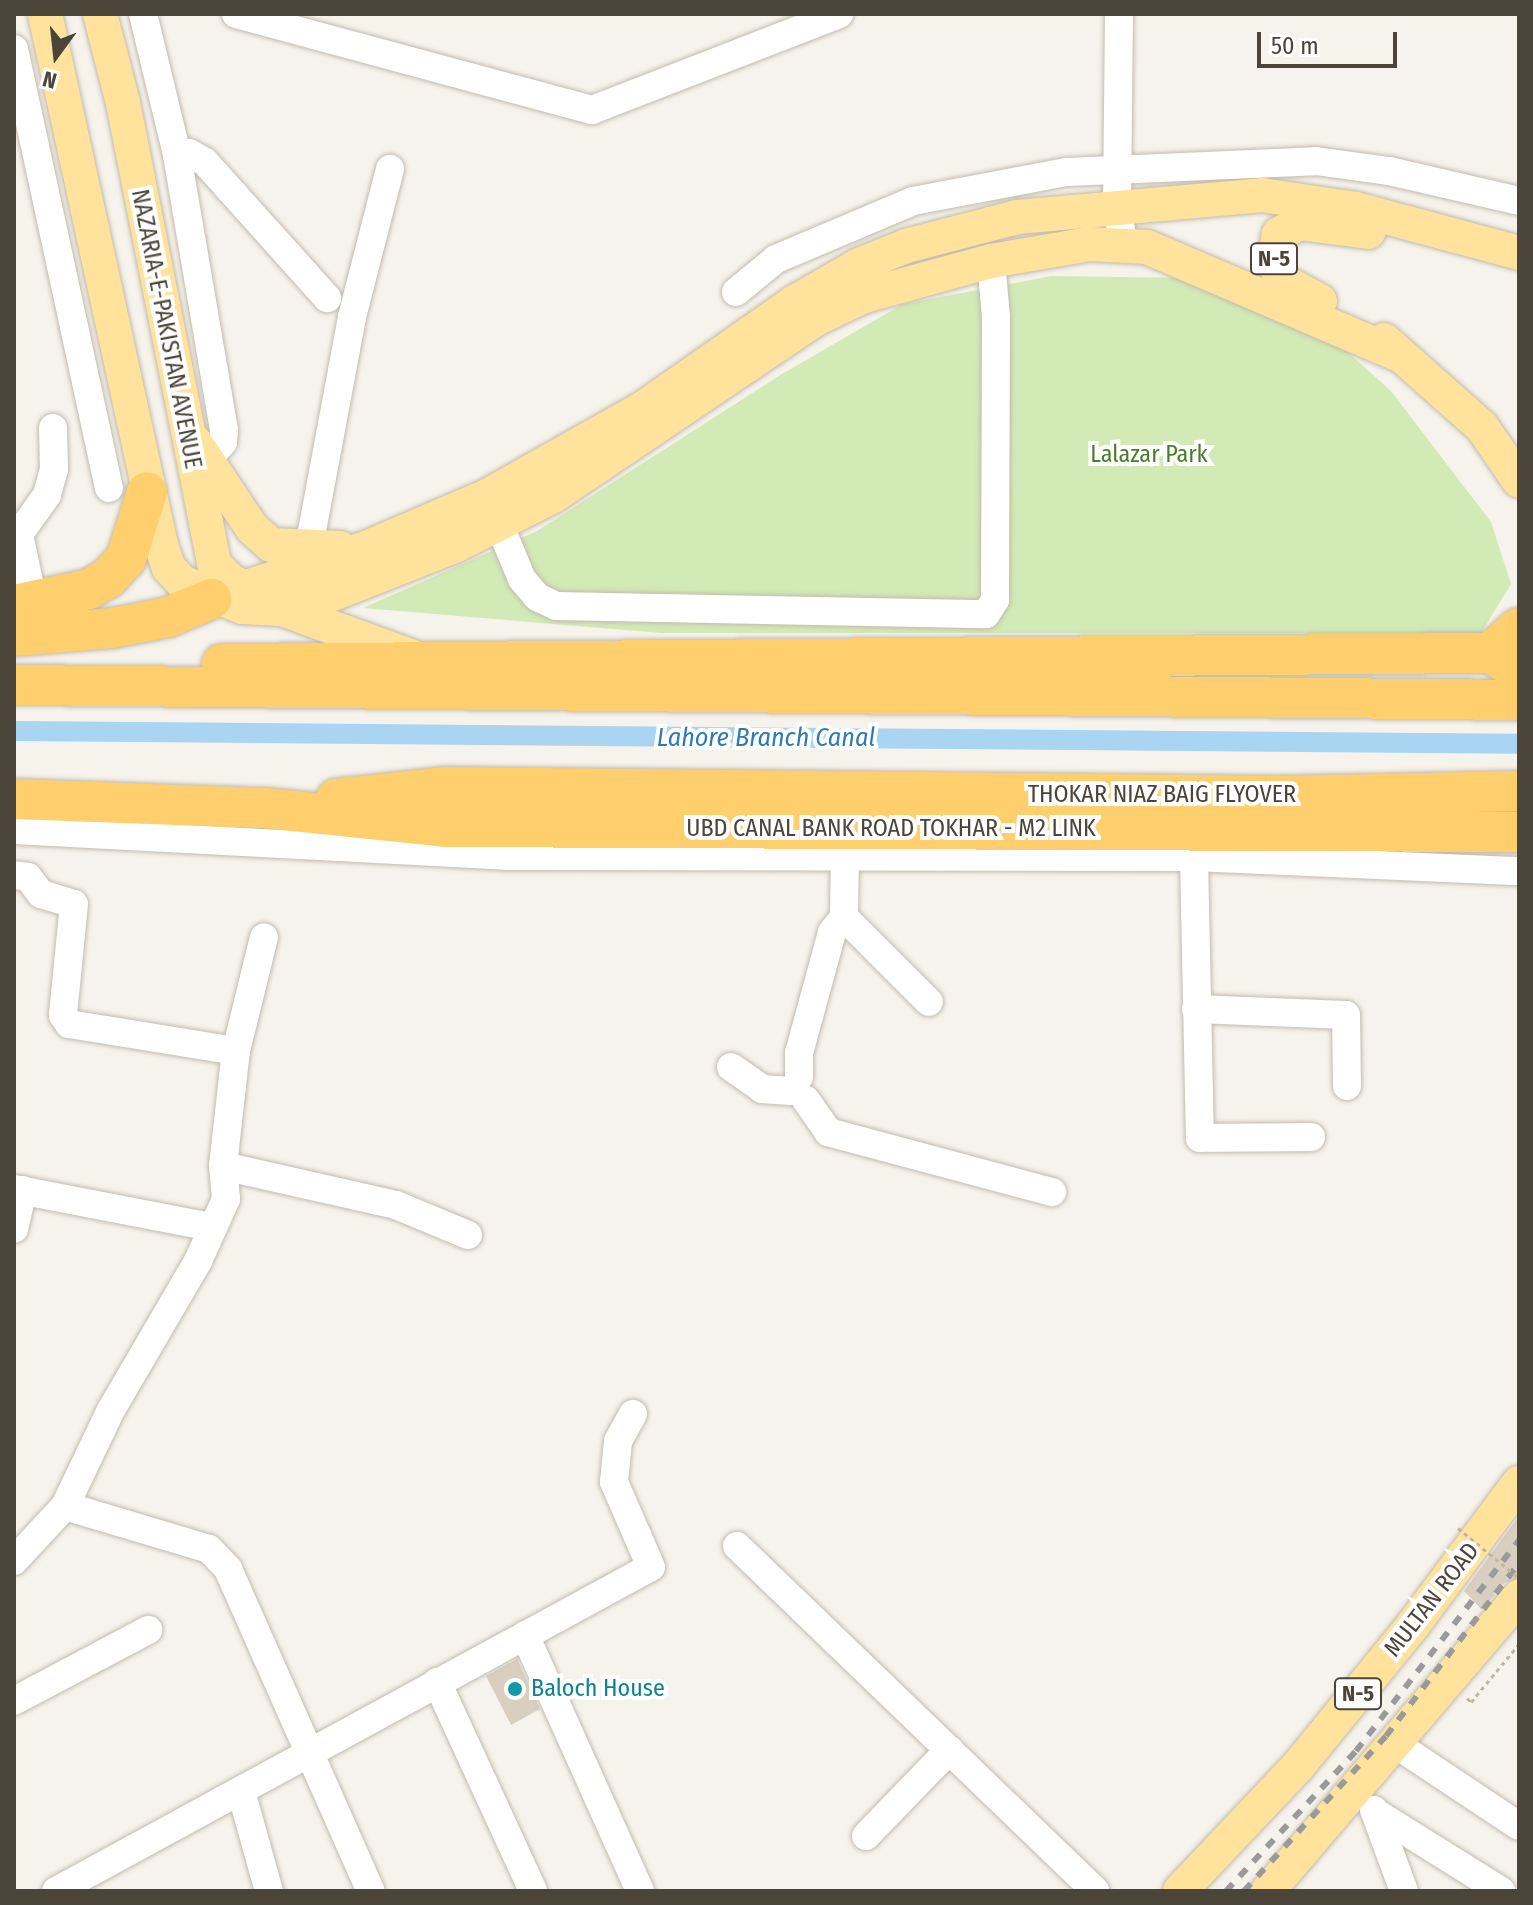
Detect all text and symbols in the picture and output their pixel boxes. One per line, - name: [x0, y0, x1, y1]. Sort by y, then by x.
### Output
- north arrow: [16, 16, 96, 96]
- scale bar: [1261, 16, 1401, 66]
- text: 50 m: [1271, 32, 1319, 60]
- text: N: [40, 65, 60, 94]
- street label: NAZARIA-E-PAKISTAN AVENUE: [125, 187, 207, 471]
- road number: N-5: [1248, 241, 1300, 277]
- park label: Lalazar Park: [1090, 441, 1208, 469]
- water label: Lahore Branch Canal: [657, 722, 875, 754]
- street label: THOKAR NIAZ BAIG FLYOVER: [1028, 781, 1296, 809]
- street label: UBD CANAL BANK ROAD TOKHAR - M2 LINK: [686, 815, 1096, 843]
- street label: MULTAN ROAD: [1379, 1537, 1485, 1663]
- place label: Baloch House: [531, 1675, 665, 1703]
- road number: N-5: [1332, 1676, 1384, 1712]
- marker: Baloch House: [506, 1680, 524, 1698]

